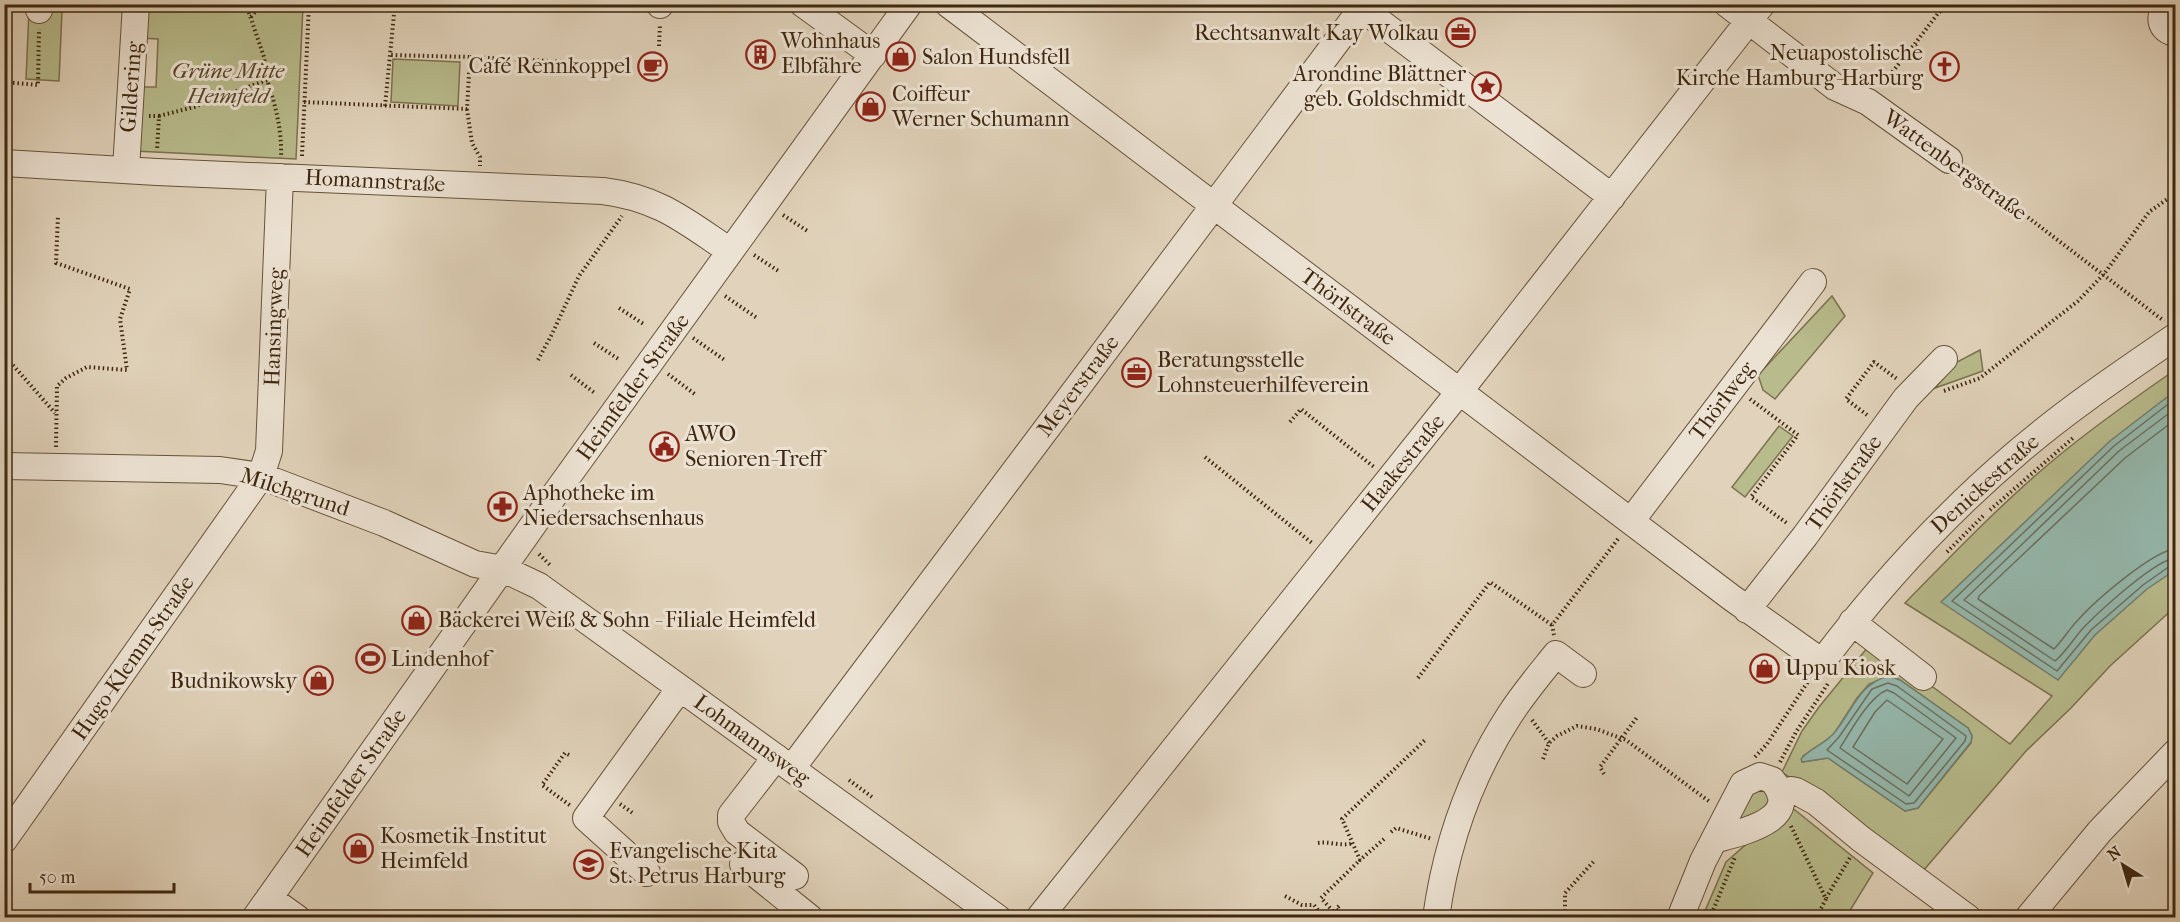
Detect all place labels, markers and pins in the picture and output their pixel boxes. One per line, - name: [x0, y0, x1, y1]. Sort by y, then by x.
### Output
- office icon: Rechtsanwalt Kay Wolkau: [1444, 17, 1476, 49]
- place label: Rechtsanwalt Kay Wolkau: [1194, 20, 1440, 46]
- place label: Wohnhaus Elbfähre: [780, 28, 880, 79]
- building icon: Wohnhaus Elbfähre: [744, 38, 776, 70]
- place label: Neuapostolische Kirche Hamburg-Harburg: [1676, 40, 1923, 91]
- shop icon: Salon Hundsfell: [885, 41, 917, 73]
- place label: Salon Hundsfell: [922, 44, 1070, 70]
- cafe icon: Café Rennkoppel: [636, 50, 668, 82]
- church icon: Neuapostolische Kirche Hamburg-Harburg: [1928, 50, 1960, 82]
- place label: Café Rennkoppel: [469, 53, 631, 79]
- place label: Arondine Blättner geb. Goldschmidt: [1292, 61, 1467, 112]
- place icon: Arondine Blättner geb. Goldschmidt: [1471, 71, 1503, 103]
- place label: Coiffeur Werner Schumann: [891, 81, 1070, 132]
- shop icon: Coiffeur Werner Schumann: [855, 91, 887, 123]
- place label: Beratungsstelle Lohnsteuerhilfeverein: [1157, 347, 1369, 398]
- office icon: Beratungsstelle Lohnsteuerhilfeverein: [1120, 357, 1152, 389]
- place label: AWO Senioren-Treff: [684, 421, 827, 472]
- public building icon: AWO Senioren-Treff: [648, 431, 680, 463]
- place label: Aphotheke im Niedersachsenhaus: [522, 480, 704, 531]
- pharmacy icon: Aphotheke im Niedersachsenhaus: [486, 490, 518, 522]
- shop icon: Bäckerei Weiß & Sohn - Filiale Heimfeld: [401, 604, 433, 636]
- place label: Bäckerei Weiß & Sohn - Filiale Heimfeld: [438, 607, 817, 633]
- sports icon: Lindenhof: [354, 643, 386, 675]
- place label: Lindenhof: [391, 646, 494, 672]
- shop icon: Uppu Kiosk: [1748, 652, 1780, 684]
- place label: Uppu Kiosk: [1785, 655, 1897, 681]
- shop icon: Budnikowsky: [302, 665, 334, 697]
- place label: Budnikowsky: [170, 668, 298, 694]
- place label: Kosmetik-Institut Heimfeld: [380, 823, 547, 874]
- shop icon: Kosmetik-Institut Heimfeld: [343, 833, 375, 865]
- place label: Evangelische Kita St. Petrus Harburg: [609, 838, 785, 889]
- school or university icon: Evangelische Kita St. Petrus Harburg: [572, 848, 604, 880]

